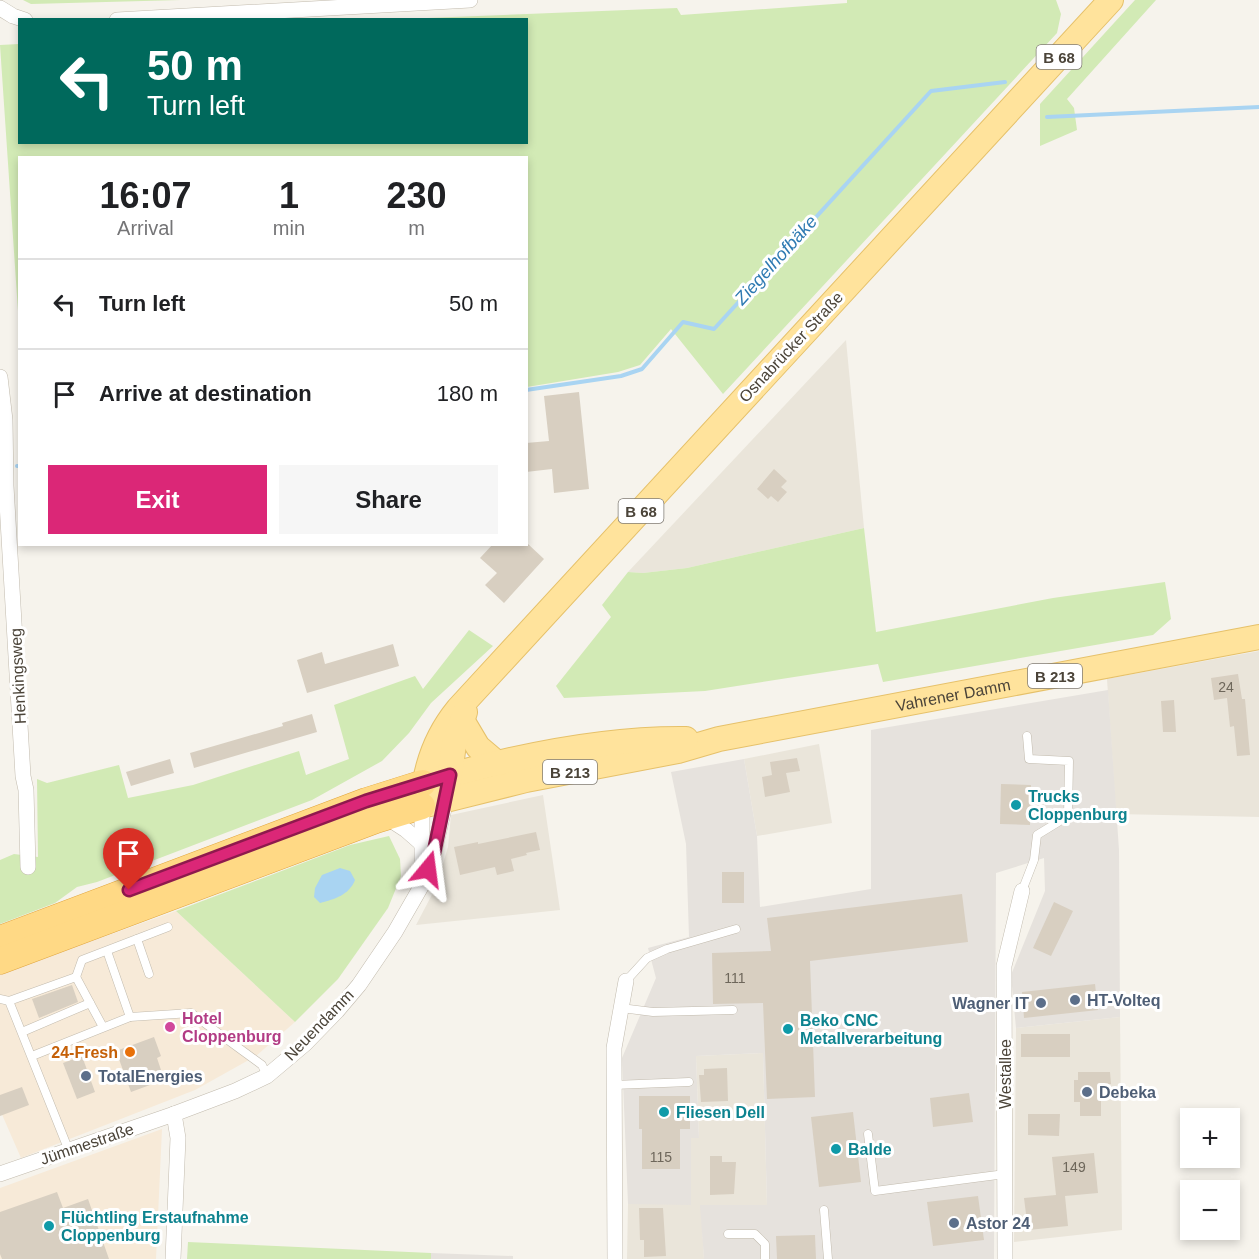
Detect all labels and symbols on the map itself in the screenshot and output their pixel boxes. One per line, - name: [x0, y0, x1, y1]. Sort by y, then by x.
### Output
- road number: B 68: [1036, 45, 1082, 69]
- water label: Ziegelhofbäke: [730, 211, 821, 309]
- street label: Osnabrücker Straße: [736, 288, 846, 405]
- road number: B 68: [618, 499, 664, 523]
- street label: Henkingsweg: [7, 628, 29, 724]
- road number: B 213: [1028, 664, 1082, 688]
- street label: Vahrener Damm: [894, 676, 1012, 714]
- house number: 24: [1218, 679, 1234, 695]
- road number: B 213: [543, 760, 597, 784]
- place label: Trucks Cloppenburg: [1028, 788, 1128, 823]
- marker: Trucks Cloppenburg: [1009, 798, 1023, 812]
- pin: [103, 828, 154, 890]
- position arrow: [396, 837, 460, 901]
- house number: 111: [724, 970, 746, 986]
- street label: Neuendamm: [281, 986, 357, 1064]
- place label: HT-Volteq: [1087, 992, 1160, 1009]
- marker: HT-Volteq: [1068, 993, 1082, 1007]
- place label: Wagner IT: [952, 995, 1029, 1012]
- marker: Wagner IT: [1034, 996, 1048, 1010]
- place label: Hotel Cloppenburg: [182, 1010, 282, 1045]
- place label: Beko CNC Metallverarbeitung: [800, 1012, 942, 1047]
- marker: Hotel Cloppenburg: [163, 1020, 177, 1034]
- marker: Beko CNC Metallverarbeitung: [781, 1022, 795, 1036]
- street label: Westallee: [997, 1039, 1014, 1109]
- place label: 24-Fresh: [51, 1044, 118, 1061]
- marker: 24-Fresh: [123, 1045, 137, 1059]
- place label: TotalEnergies: [98, 1068, 203, 1085]
- marker: TotalEnergies: [79, 1069, 93, 1083]
- place label: Debeka: [1099, 1084, 1156, 1101]
- marker: Debeka: [1080, 1085, 1094, 1099]
- place label: Fliesen Dell: [676, 1104, 765, 1121]
- marker: Fliesen Dell: [657, 1105, 671, 1119]
- street label: Jümmestraße: [38, 1120, 136, 1168]
- place label: Balde: [848, 1141, 892, 1158]
- marker: Balde: [829, 1142, 843, 1156]
- house number: 115: [650, 1149, 672, 1165]
- house number: 149: [1062, 1159, 1086, 1175]
- place label: Flüchtling Erstaufnahme Cloppenburg: [61, 1209, 249, 1244]
- place label: Astor 24: [966, 1215, 1030, 1232]
- marker: Astor 24: [947, 1216, 961, 1230]
- marker: Flüchtling Erstaufnahme Cloppenburg: [42, 1219, 56, 1233]

